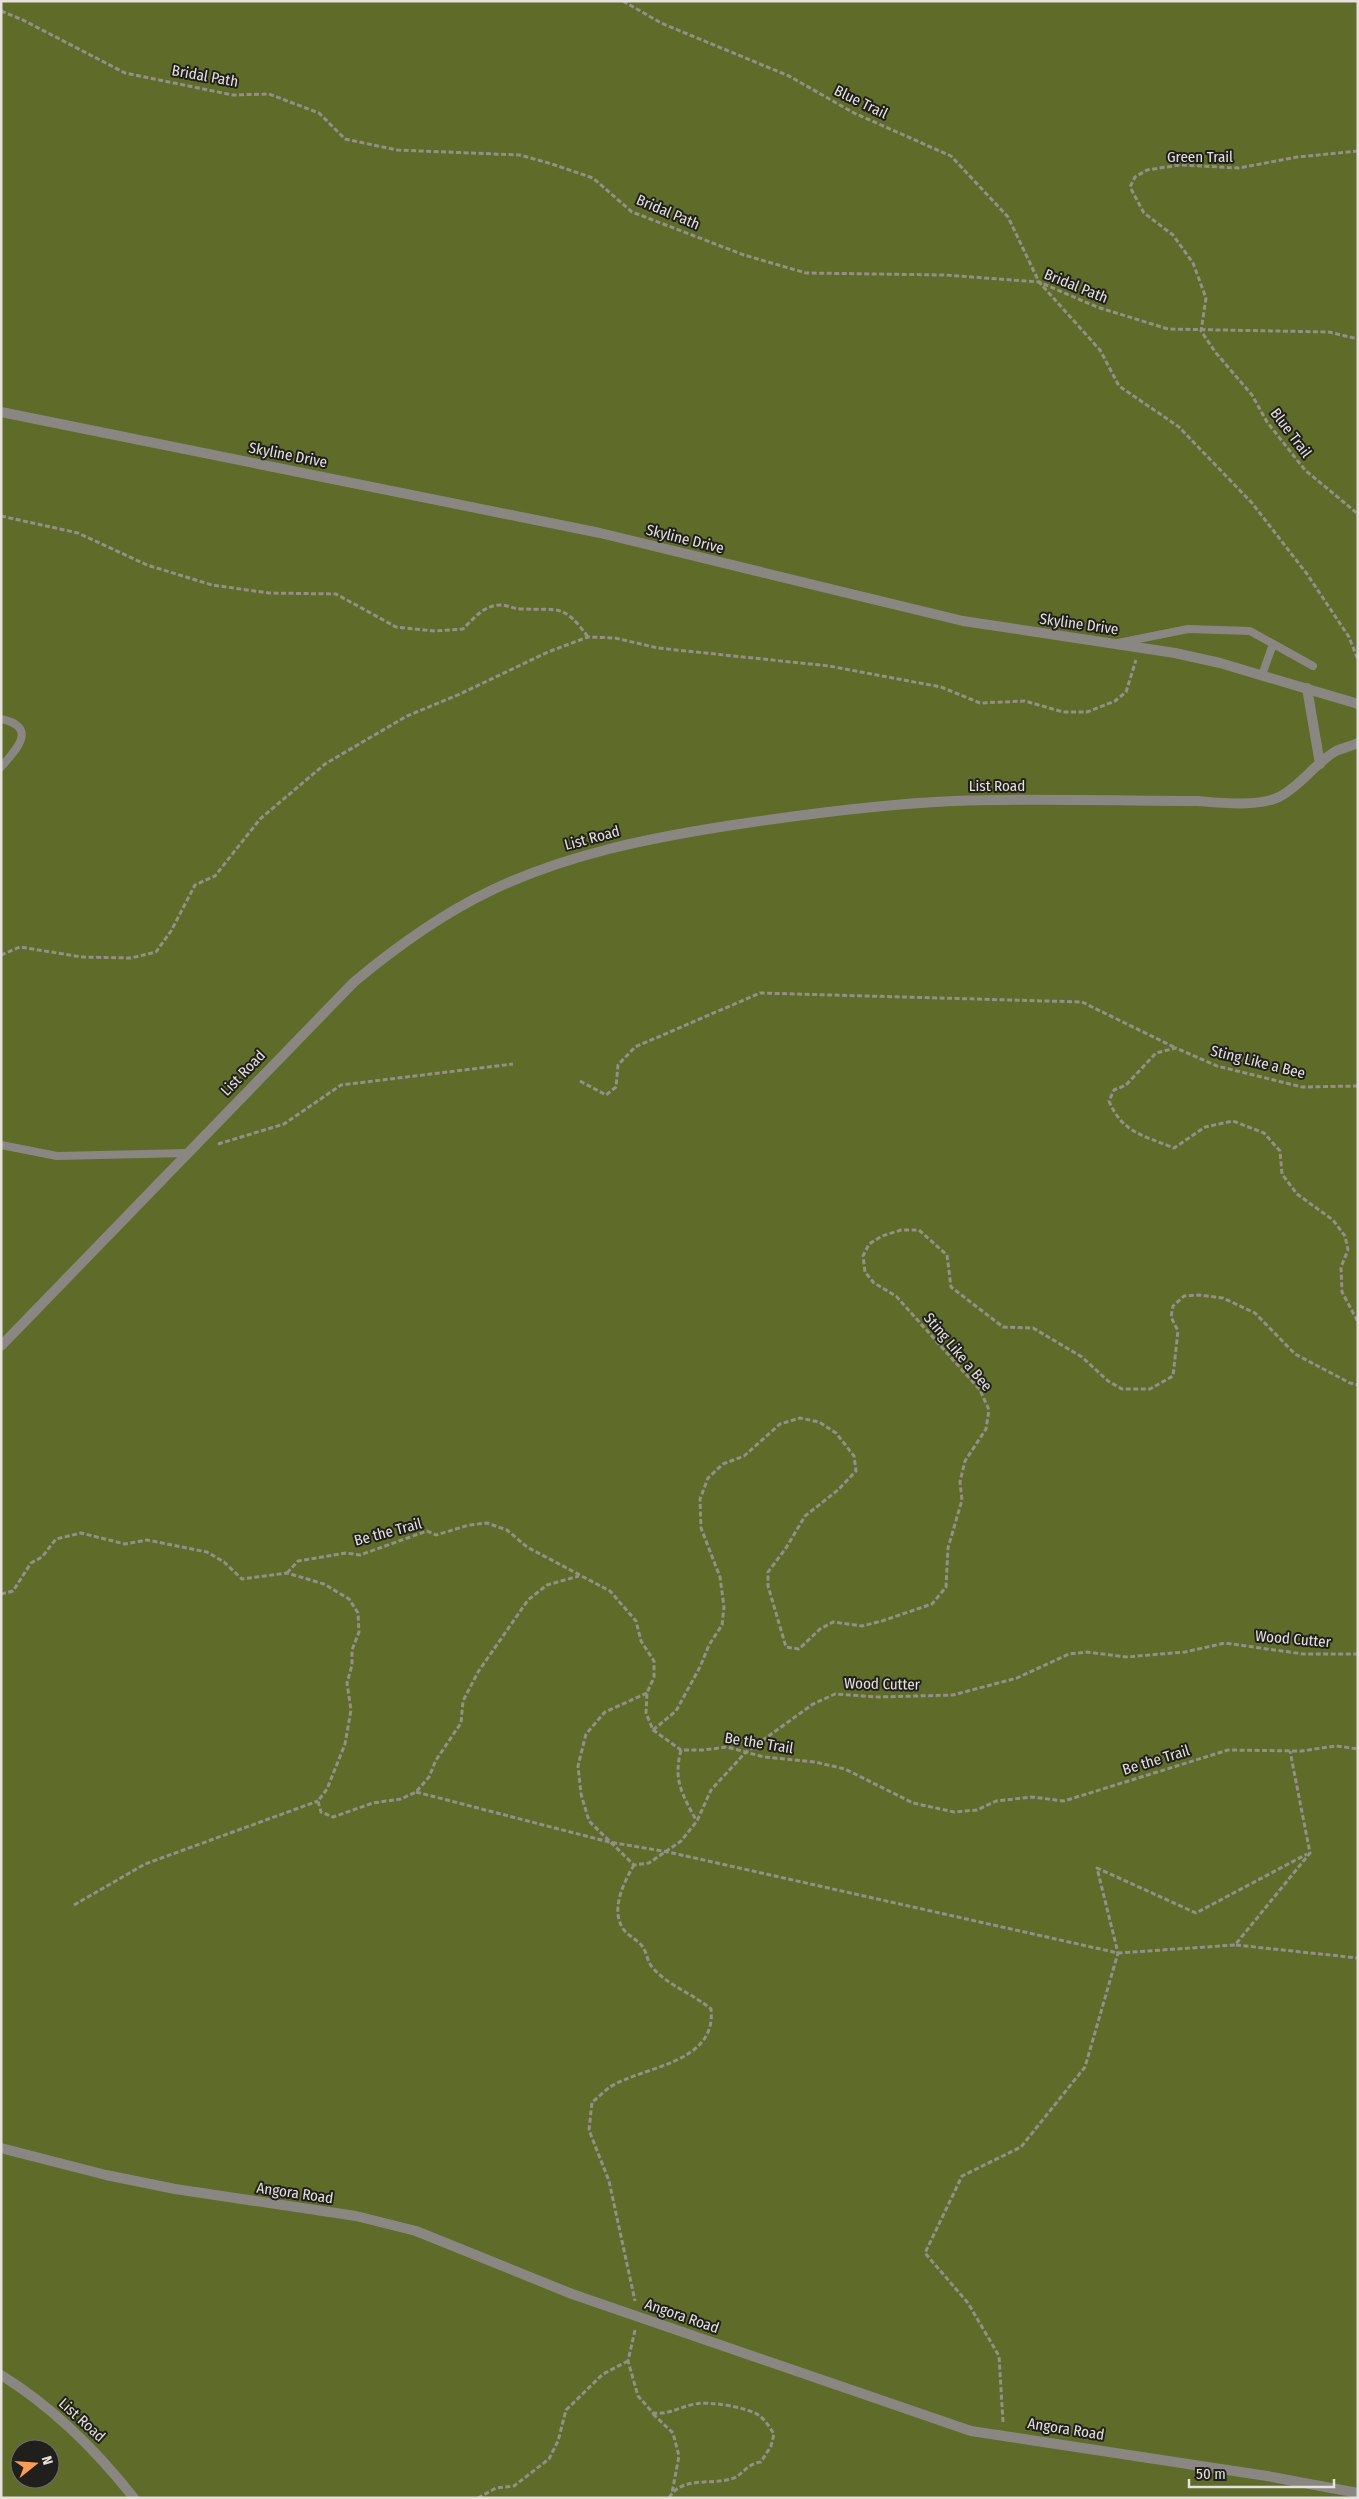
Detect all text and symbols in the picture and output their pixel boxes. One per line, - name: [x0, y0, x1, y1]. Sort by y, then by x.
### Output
- street label: Bridal Path: [170, 61, 240, 91]
- street label: Blue Trail: [831, 81, 891, 123]
- street label: Green Trail: [1167, 148, 1233, 166]
- street label: Bridal Path: [634, 191, 702, 233]
- street label: Bridal Path: [1041, 265, 1111, 307]
- street label: Blue Trail: [1267, 405, 1315, 461]
- street label: Skyline Drive: [247, 439, 329, 471]
- street label: Skyline Drive: [644, 521, 726, 557]
- street label: Skyline Drive: [1038, 610, 1120, 638]
- street label: List Road: [969, 777, 1025, 795]
- street label: List Road: [562, 822, 622, 854]
- street label: Sting Like a Bee: [1209, 1042, 1307, 1082]
- street label: List Road: [217, 1046, 269, 1100]
- street label: Sting Like a Bee: [920, 1309, 996, 1395]
- street label: Be the Trail: [352, 1514, 424, 1550]
- street label: Wood Cutter: [1254, 1627, 1332, 1651]
- street label: Wood Cutter: [844, 1674, 921, 1694]
- street label: Be the Trail: [723, 1729, 795, 1757]
- street label: Be the Trail: [1120, 1741, 1192, 1779]
- street label: Angora Road: [255, 2179, 335, 2207]
- street label: Angora Road: [643, 2295, 721, 2337]
- street label: List Road: [55, 2394, 109, 2446]
- street label: Angora Road: [1026, 2414, 1106, 2444]
- north arrow: [10, 2439, 60, 2489]
- text: N: [38, 2454, 56, 2467]
- scale bar: [1189, 2456, 1334, 2488]
- text: 50 m: [1196, 2465, 1226, 2483]

